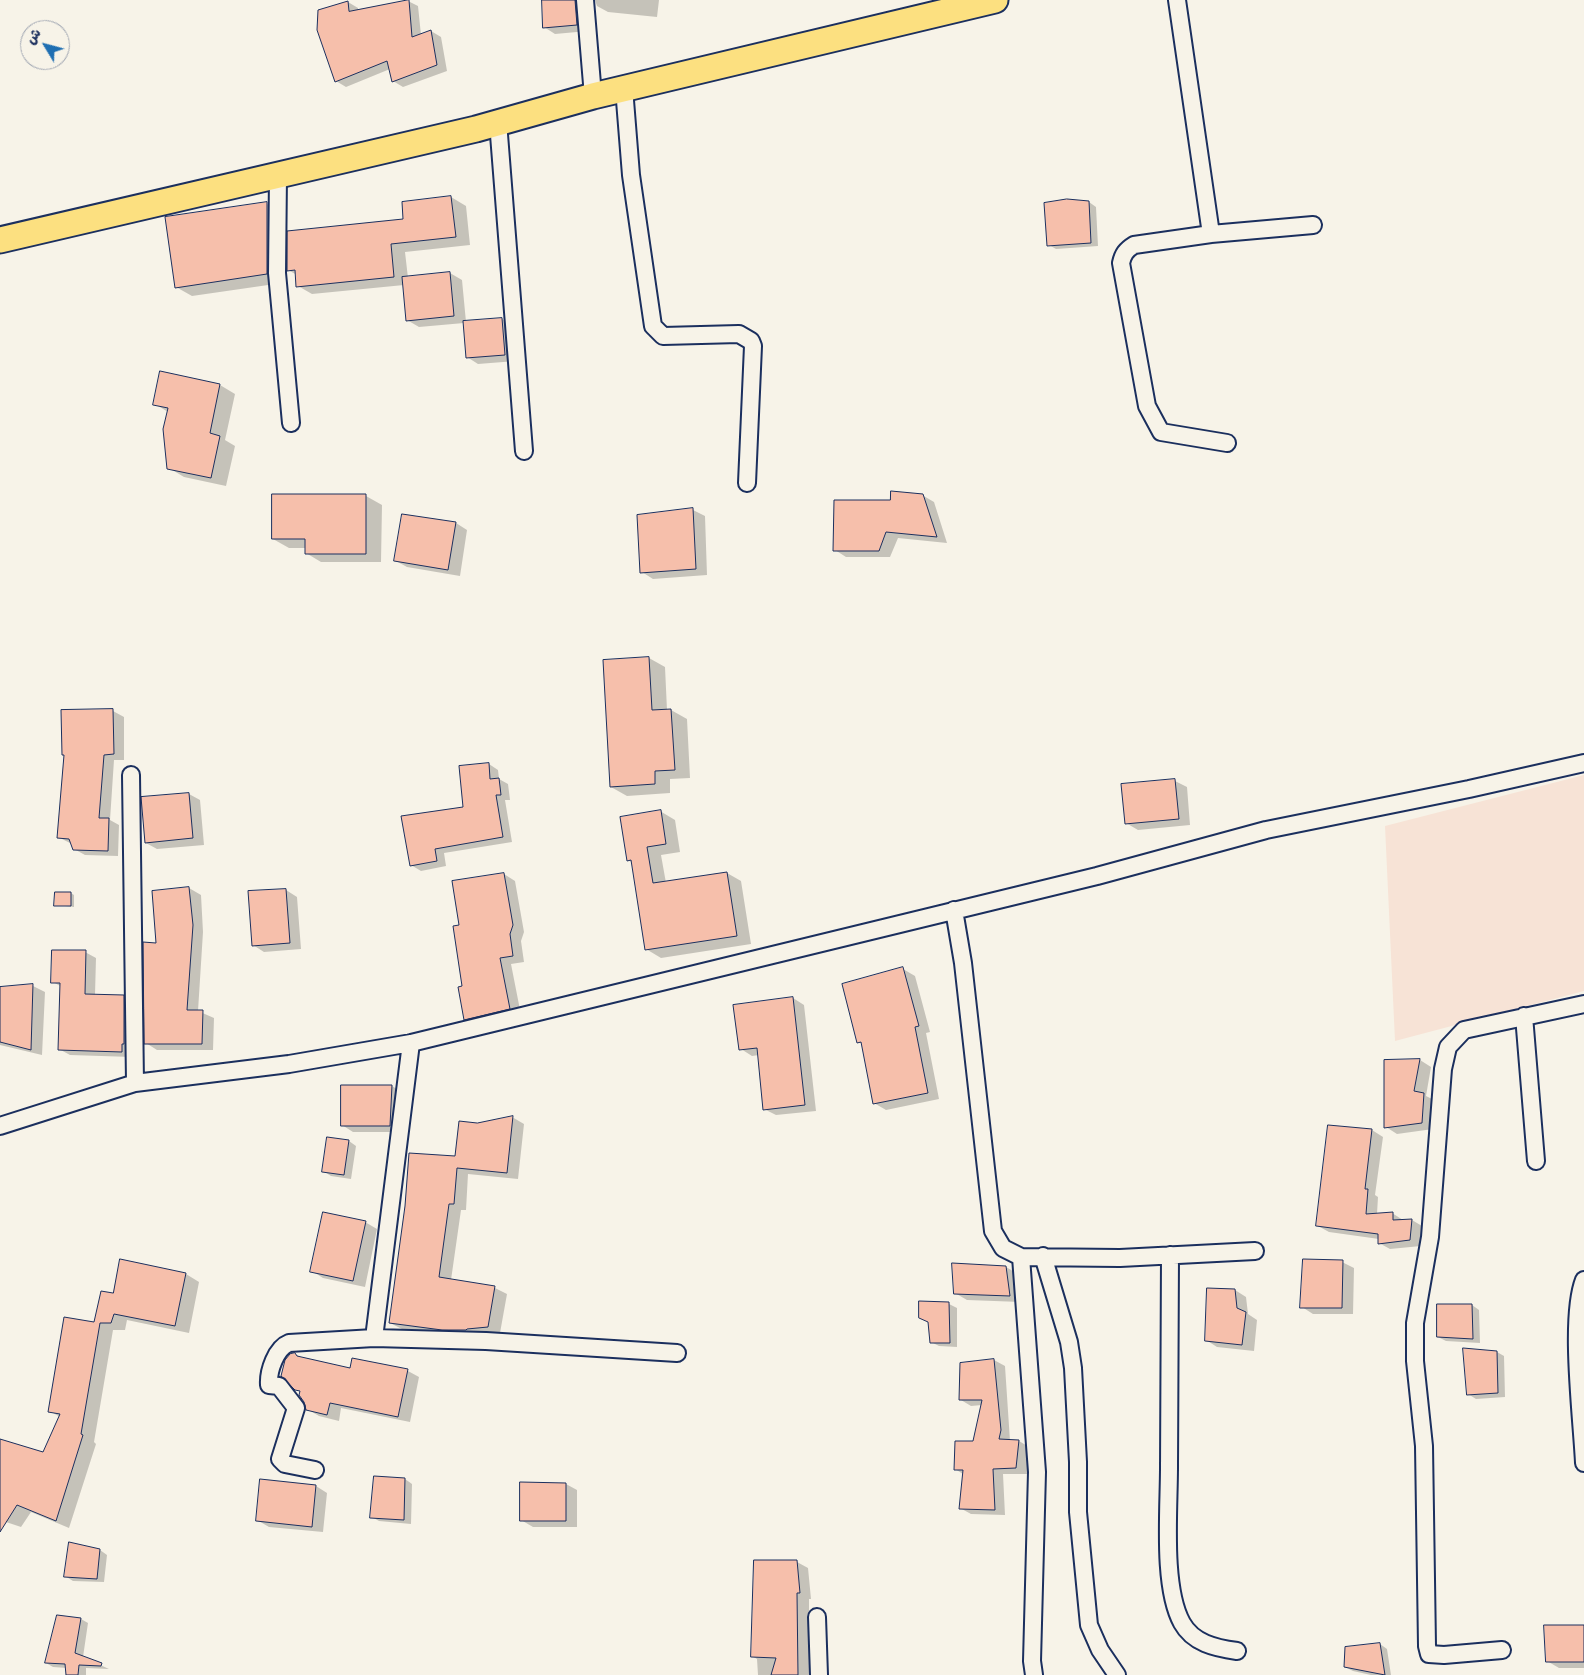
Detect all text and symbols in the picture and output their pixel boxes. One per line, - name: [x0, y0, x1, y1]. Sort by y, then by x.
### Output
- north arrow: [20, 20, 70, 70]
- text: ش: [21, 24, 46, 49]

